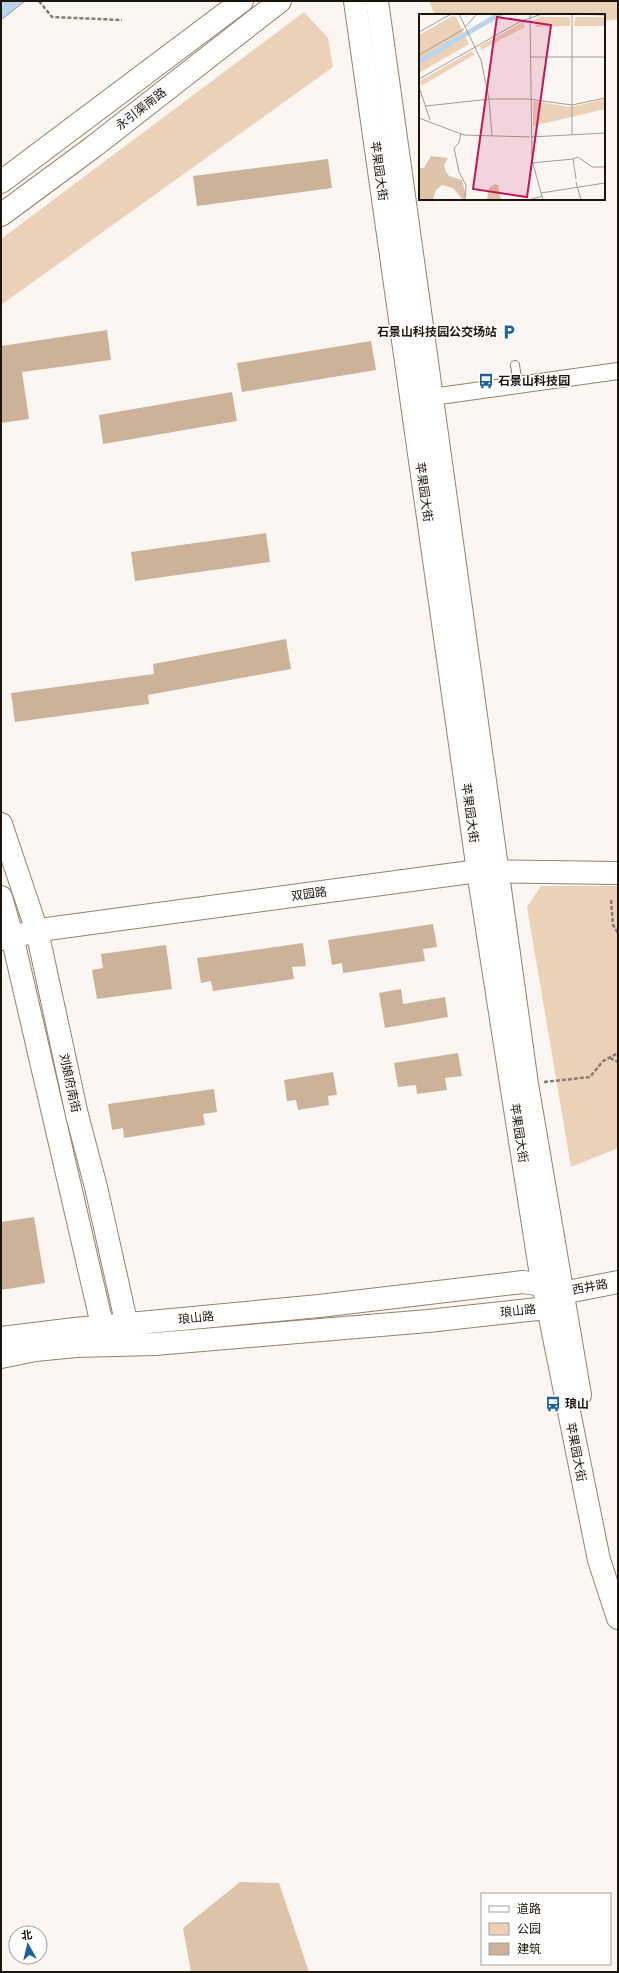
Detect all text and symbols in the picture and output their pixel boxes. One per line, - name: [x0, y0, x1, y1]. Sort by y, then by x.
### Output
- inset map: [419, 14, 605, 200]
- street label: 永引渠南路: [113, 85, 169, 133]
- street label: 苹果园大街: [368, 140, 390, 202]
- parking icon: 石景山科技园公交场站: [500, 323, 518, 341]
- place label: 石景山科技园公交场站: [377, 325, 497, 339]
- bus stop icon: 石景山科技园: [477, 372, 495, 390]
- place label: 石景山科技园: [498, 374, 570, 388]
- street label: 苹果园大街: [413, 461, 435, 523]
- street label: 苹果园大街: [459, 782, 481, 844]
- street label: 双园路: [290, 885, 328, 903]
- street label: 刘娘府南街: [57, 1052, 83, 1114]
- street label: 苹果园大街: [507, 1102, 531, 1164]
- street label: 西井路: [571, 1277, 609, 1297]
- street label: 琅山路: [499, 1302, 537, 1320]
- street label: 琅山路: [177, 1309, 215, 1327]
- bus stop icon: 琅山: [544, 1395, 562, 1413]
- place label: 琅山: [565, 1397, 589, 1411]
- street label: 苹果园大街: [563, 1421, 589, 1483]
- legend: [481, 1893, 611, 1965]
- text: 道路: [517, 1902, 541, 1916]
- text: 公园: [517, 1922, 541, 1936]
- north arrow: [8, 1925, 48, 1965]
- text: 北: [20, 1928, 33, 1942]
- text: 建筑: [517, 1942, 541, 1956]

